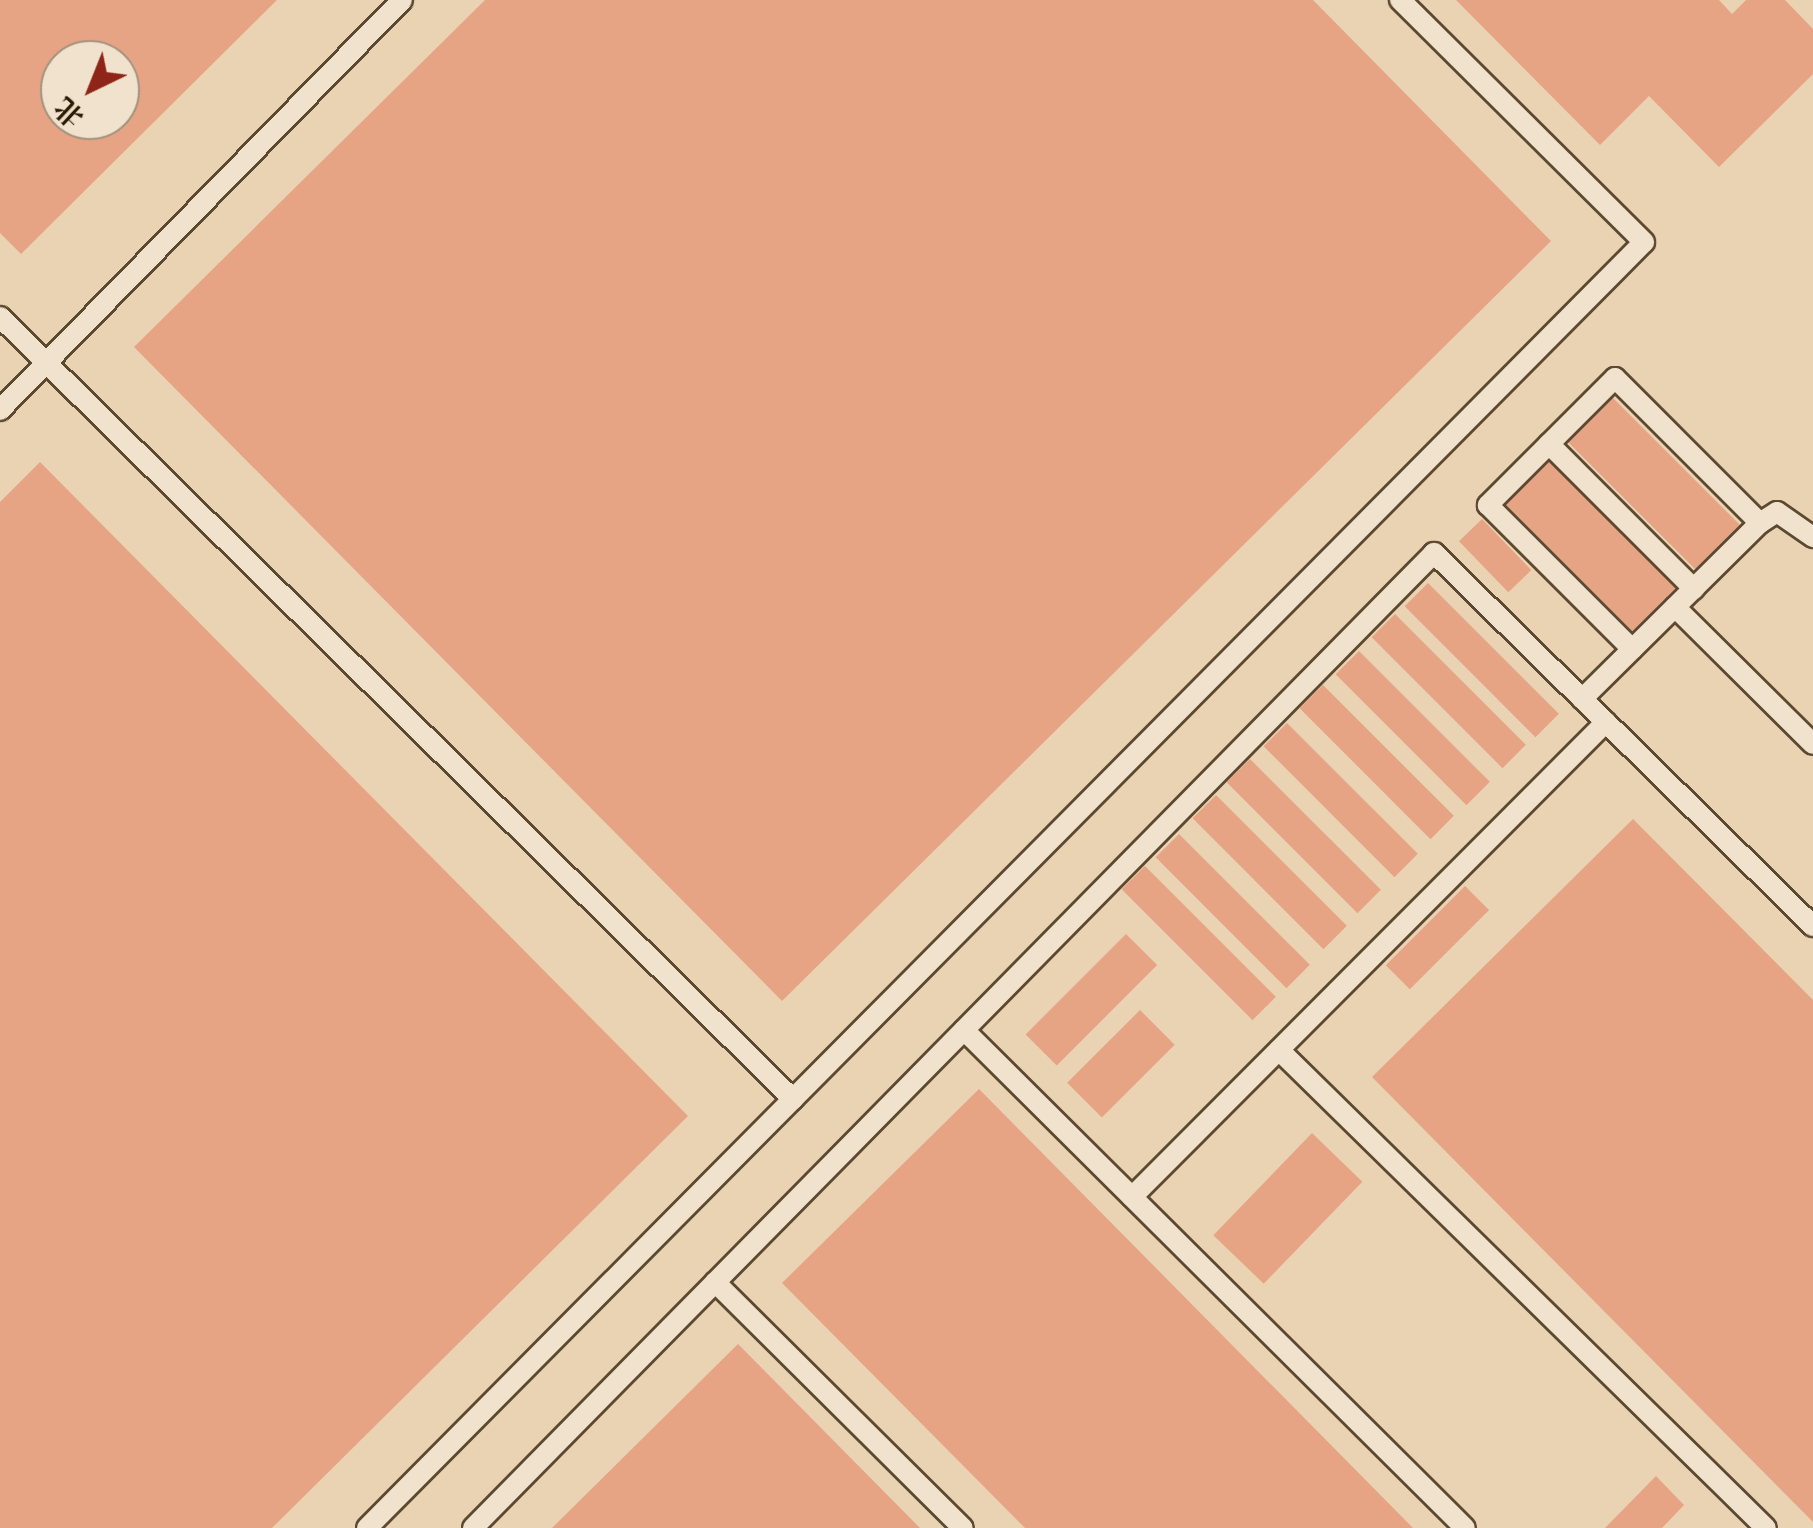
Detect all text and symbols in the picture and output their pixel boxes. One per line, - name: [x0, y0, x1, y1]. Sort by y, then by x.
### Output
- north arrow: [40, 40, 140, 140]
- text: 北: [47, 87, 94, 135]

